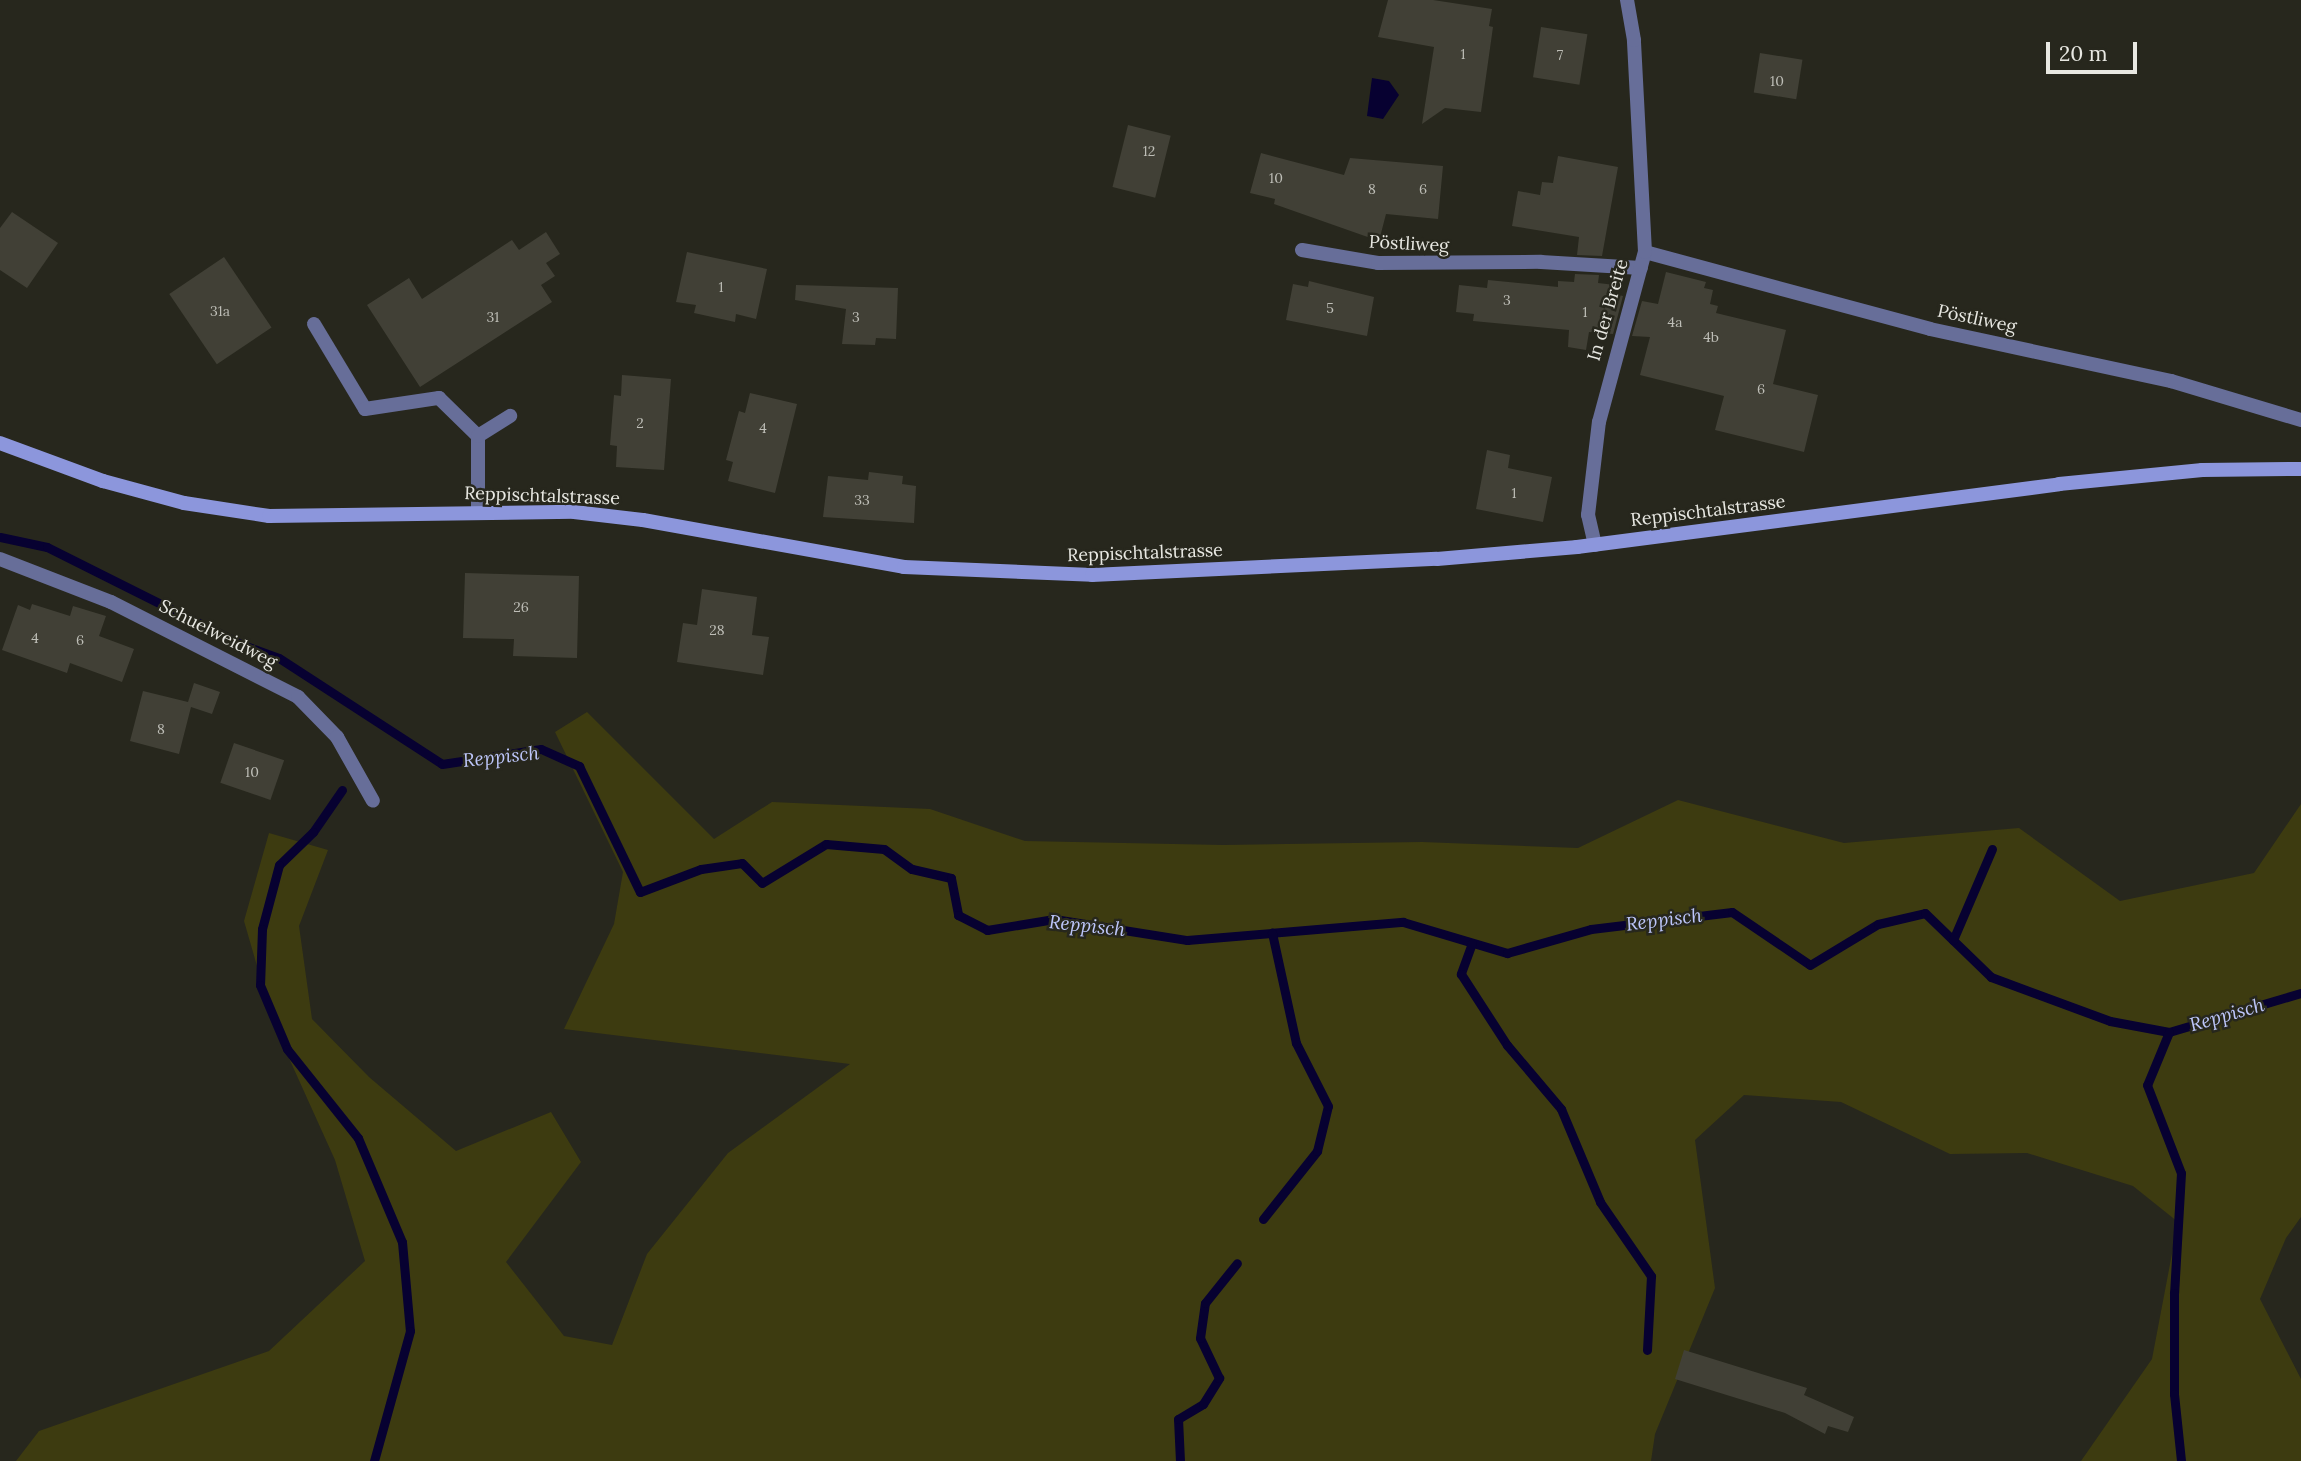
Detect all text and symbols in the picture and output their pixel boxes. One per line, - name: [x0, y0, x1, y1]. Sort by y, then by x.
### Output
- scale bar: [2049, 28, 2140, 72]
- text: 20 m: [2059, 40, 2108, 67]
- house number: 1: [1460, 46, 1466, 62]
- house number: 7: [1557, 47, 1563, 63]
- house number: 10: [1770, 73, 1784, 89]
- house number: 12: [1143, 143, 1155, 159]
- house number: 10: [1269, 170, 1283, 186]
- house number: 8: [1368, 181, 1376, 197]
- house number: 6: [1419, 181, 1427, 197]
- street label: Pöstliweg: [1368, 231, 1450, 257]
- street label: In der Breite: [1583, 256, 1633, 364]
- house number: 1: [718, 279, 724, 295]
- house number: 3: [1503, 292, 1511, 308]
- house number: 5: [1326, 300, 1334, 316]
- street label: Pöstliweg: [1935, 300, 2019, 338]
- house number: 31a: [210, 303, 230, 319]
- house number: 1: [1582, 304, 1588, 320]
- house number: 31: [487, 309, 499, 325]
- house number: 3: [852, 309, 860, 325]
- house number: 4a: [1668, 314, 1682, 330]
- house number: 4b: [1703, 329, 1719, 345]
- house number: 6: [1757, 381, 1765, 397]
- house number: 2: [636, 415, 644, 431]
- house number: 4: [759, 420, 767, 436]
- street label: Reppischtalstrasse: [464, 482, 620, 510]
- house number: 1: [1511, 485, 1517, 501]
- street label: Reppischtalstrasse: [1629, 491, 1787, 531]
- house number: 33: [854, 492, 870, 508]
- street label: Reppischtalstrasse: [1067, 539, 1223, 567]
- street label: Schuelweidweg: [155, 595, 281, 673]
- house number: 26: [513, 599, 529, 615]
- house number: 28: [709, 622, 725, 638]
- house number: 4: [31, 630, 39, 646]
- house number: 6: [76, 632, 84, 648]
- house number: 8: [157, 721, 165, 737]
- water label: Reppisch: [462, 742, 540, 772]
- house number: 10: [245, 764, 259, 780]
- water label: Reppisch: [1625, 904, 1703, 936]
- water label: Reppisch: [1048, 911, 1126, 941]
- water label: Reppisch: [2187, 993, 2267, 1037]

